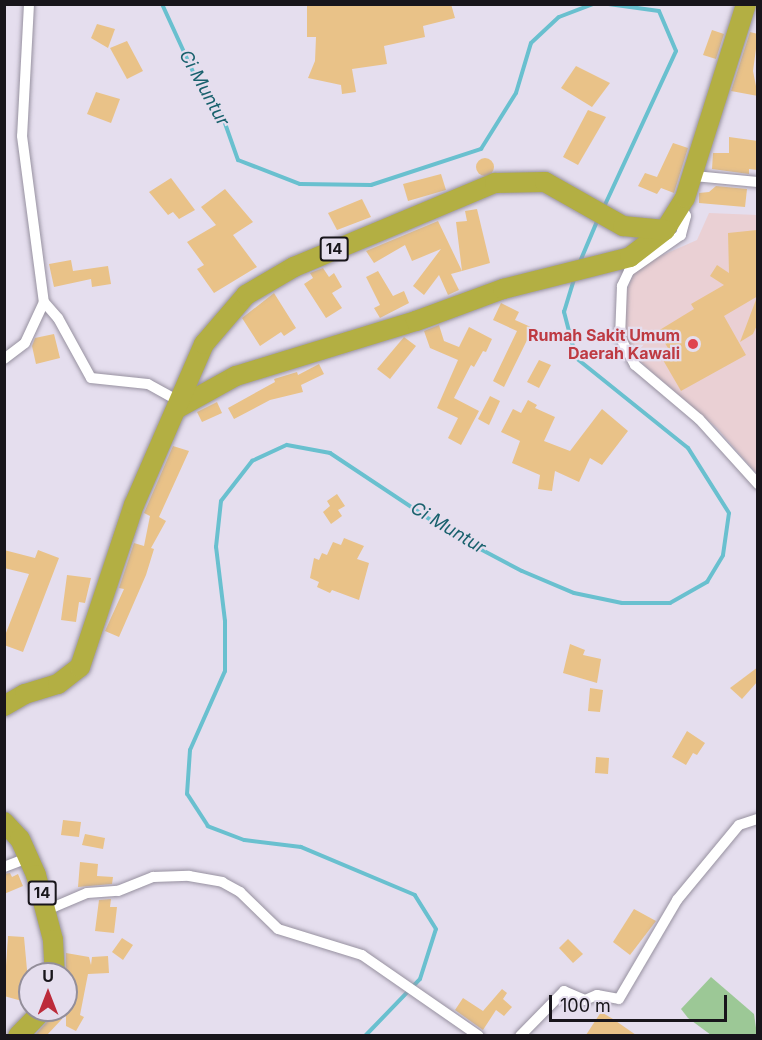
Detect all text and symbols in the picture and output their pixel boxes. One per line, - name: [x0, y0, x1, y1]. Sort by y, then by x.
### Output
- water label: Ci Muntur: [174, 46, 234, 130]
- road number: 14: [319, 237, 349, 261]
- place label: Rumah Sakit Umum Daerah Kawali: [528, 325, 680, 363]
- marker: Rumah Sakit Umum Daerah Kawali: [684, 335, 702, 353]
- water label: Ci Muntur: [407, 497, 489, 559]
- road number: 14: [27, 881, 57, 905]
- north arrow: [18, 962, 78, 1022]
- text: U: [42, 966, 54, 986]
- scale bar: [552, 983, 730, 1021]
- text: 100 m: [560, 995, 611, 1016]

